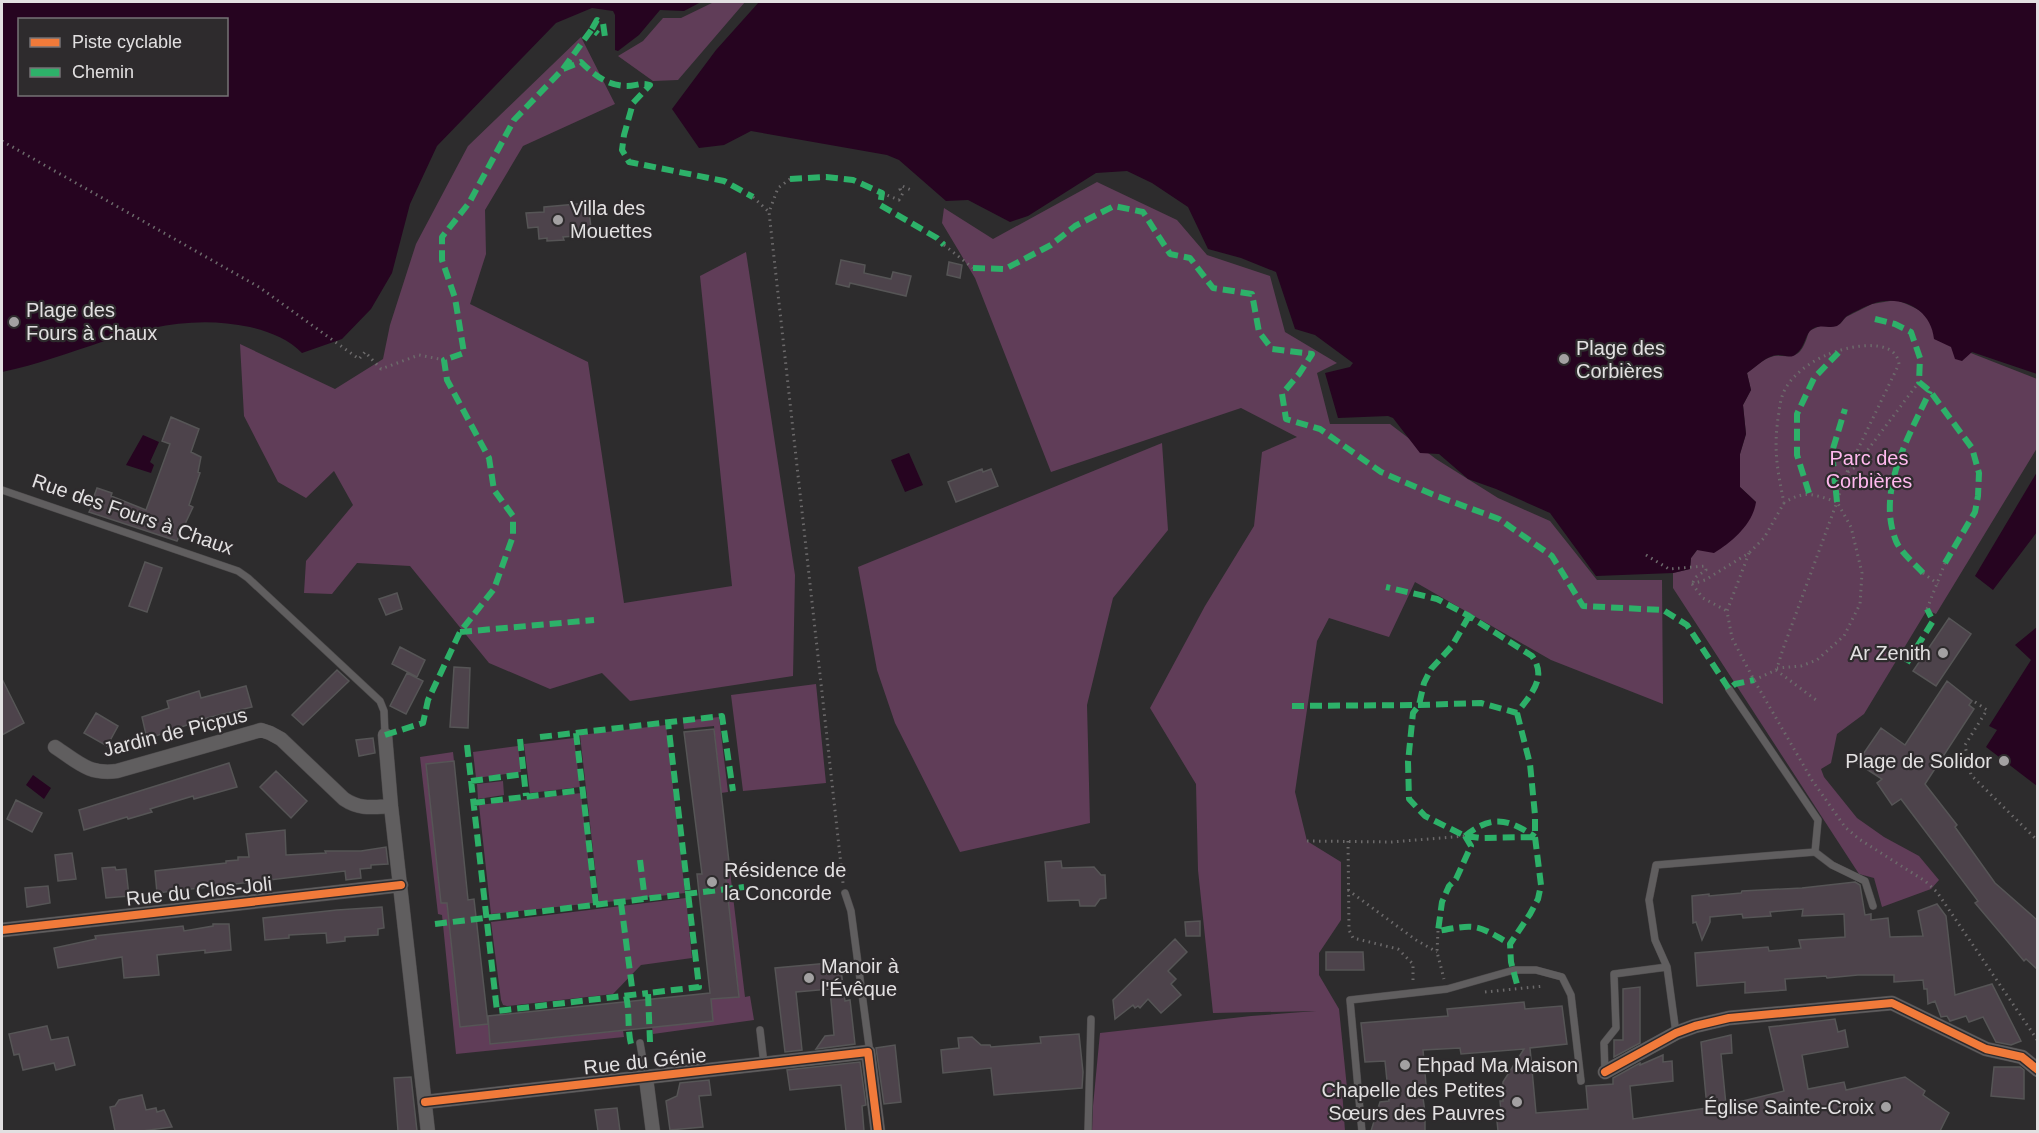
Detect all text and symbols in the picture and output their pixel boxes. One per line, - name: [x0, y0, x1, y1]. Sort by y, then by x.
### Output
- legend: [18, 18, 228, 96]
- text: Piste cyclable: [72, 32, 182, 52]
- text: Chemin: [72, 62, 134, 82]
- place label: Villa des Mouettes: [570, 197, 652, 242]
- marker: Villa des Mouettes: [551, 213, 565, 227]
- place label: Plage des Fours à Chaux: [26, 299, 157, 344]
- marker: Plage des Fours à Chaux: [7, 315, 21, 329]
- place label: Plage des Corbières: [1576, 337, 1665, 382]
- marker: Plage des Corbières: [1557, 352, 1571, 366]
- park label: Parc des Corbières: [1826, 447, 1912, 492]
- street label: Rue des Fours à Chaux: [30, 469, 236, 559]
- place label: Ar Zenith: [1850, 642, 1931, 664]
- marker: Ar Zenith: [1936, 646, 1950, 660]
- street label: Jardin de Picpus: [101, 703, 249, 761]
- place label: Plage de Solidor: [1845, 750, 1992, 772]
- marker: Plage de Solidor: [1997, 754, 2011, 768]
- place label: Résidence de la Concorde: [724, 859, 846, 904]
- street label: Rue du Clos-Joli: [125, 872, 273, 910]
- marker: Résidence de la Concorde: [705, 875, 719, 889]
- place label: Manoir à l'Évêque: [821, 955, 900, 1000]
- marker: Manoir à l'Évêque: [802, 971, 816, 985]
- street label: Rue du Génie: [582, 1044, 708, 1078]
- place label: Ehpad Ma Maison: [1417, 1054, 1578, 1076]
- marker: Ehpad Ma Maison: [1398, 1058, 1412, 1072]
- place label: Chapelle des Petites Sœurs des Pauvres: [1322, 1079, 1505, 1124]
- marker: Chapelle des Petites Sœurs des Pauvres: [1510, 1095, 1524, 1109]
- place label: Église Sainte-Croix: [1704, 1096, 1874, 1118]
- marker: Église Sainte-Croix: [1879, 1100, 1893, 1114]

